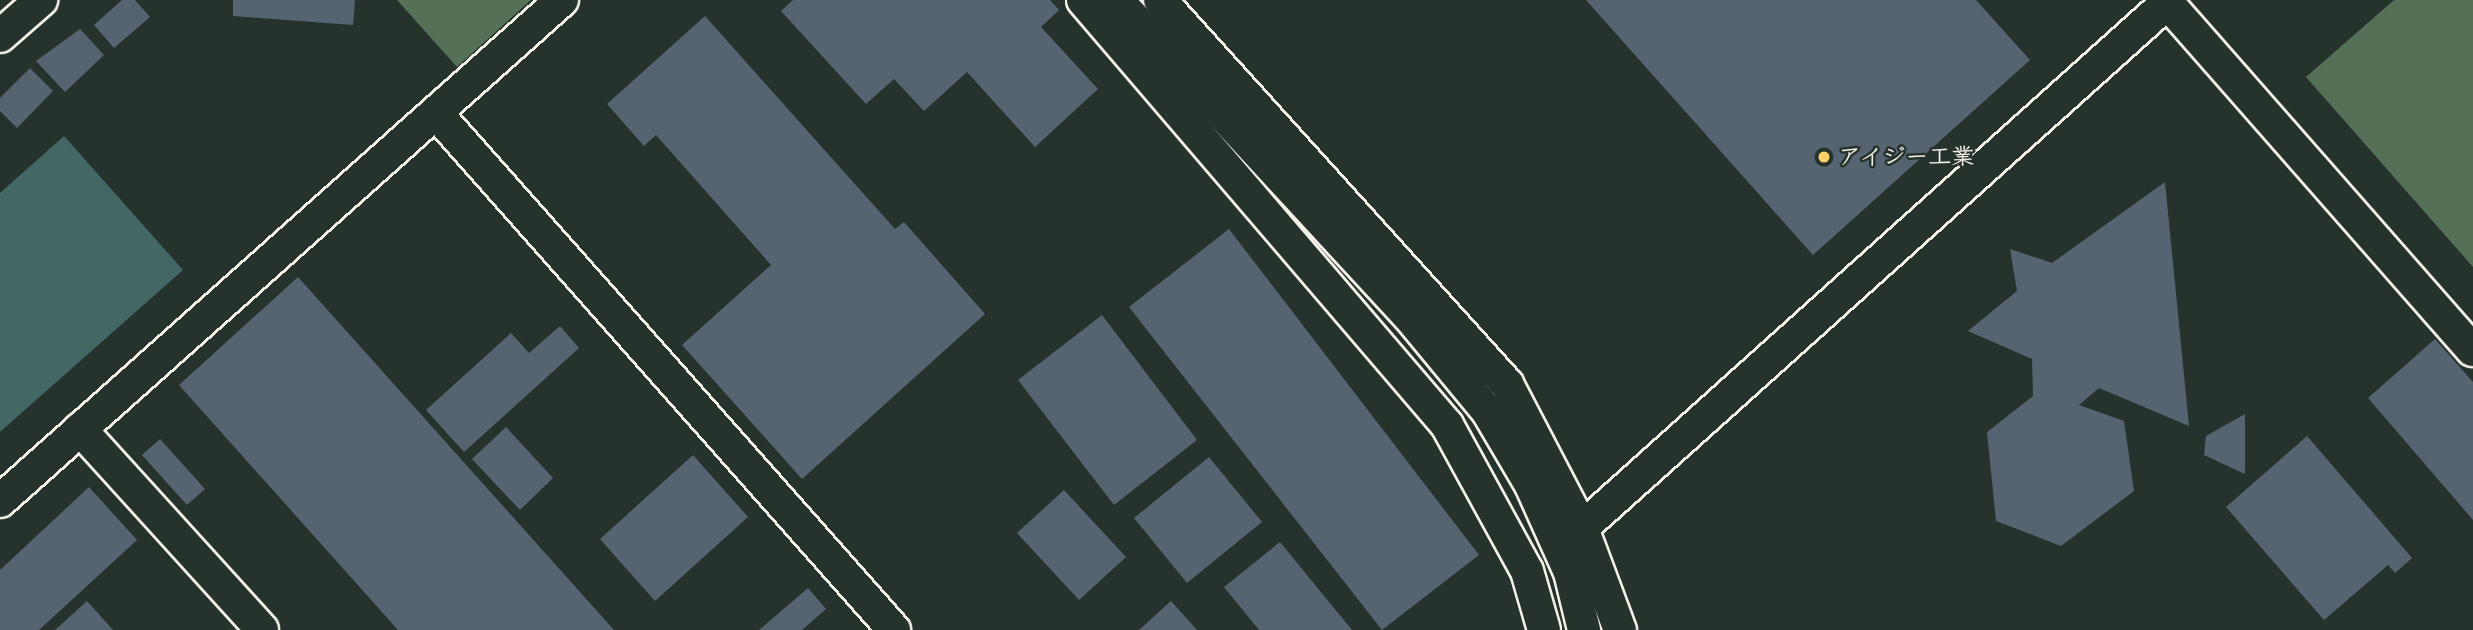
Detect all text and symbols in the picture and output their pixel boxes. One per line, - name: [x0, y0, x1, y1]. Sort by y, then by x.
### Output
- place label: アイジー工業: [1838, 143, 1976, 171]
- marker: アイジー工業: [1816, 149, 1832, 165]

